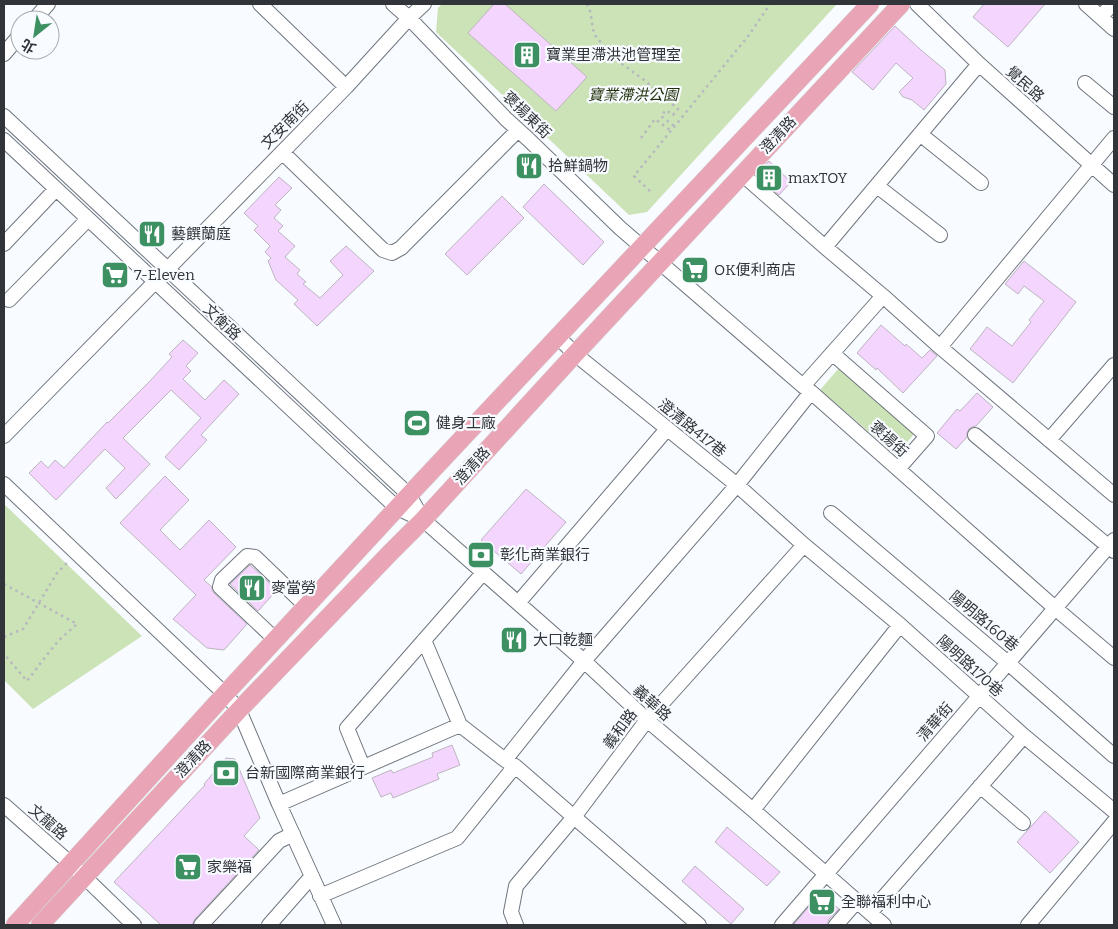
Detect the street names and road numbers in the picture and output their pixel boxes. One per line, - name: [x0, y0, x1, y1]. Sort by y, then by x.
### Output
- street label: 覺民路: [1002, 62, 1048, 106]
- street label: 褒揚東街: [499, 88, 555, 142]
- street label: 文安南街: [257, 97, 313, 153]
- street label: 澄清路: [756, 112, 800, 158]
- street label: 文衡路: [199, 300, 245, 344]
- street label: 澄清路417巷: [654, 395, 730, 461]
- street label: 褒揚街: [866, 417, 912, 461]
- street label: 澄清路: [450, 443, 494, 489]
- street label: 陽明路160巷: [946, 587, 1022, 655]
- street label: 陽明路170巷: [933, 632, 1007, 700]
- street label: 義華路: [629, 681, 675, 725]
- street label: 清華街: [913, 699, 957, 745]
- street label: 義和路: [599, 706, 641, 752]
- street label: 澄清路: [171, 736, 215, 782]
- street label: 文龍路: [25, 800, 71, 844]

